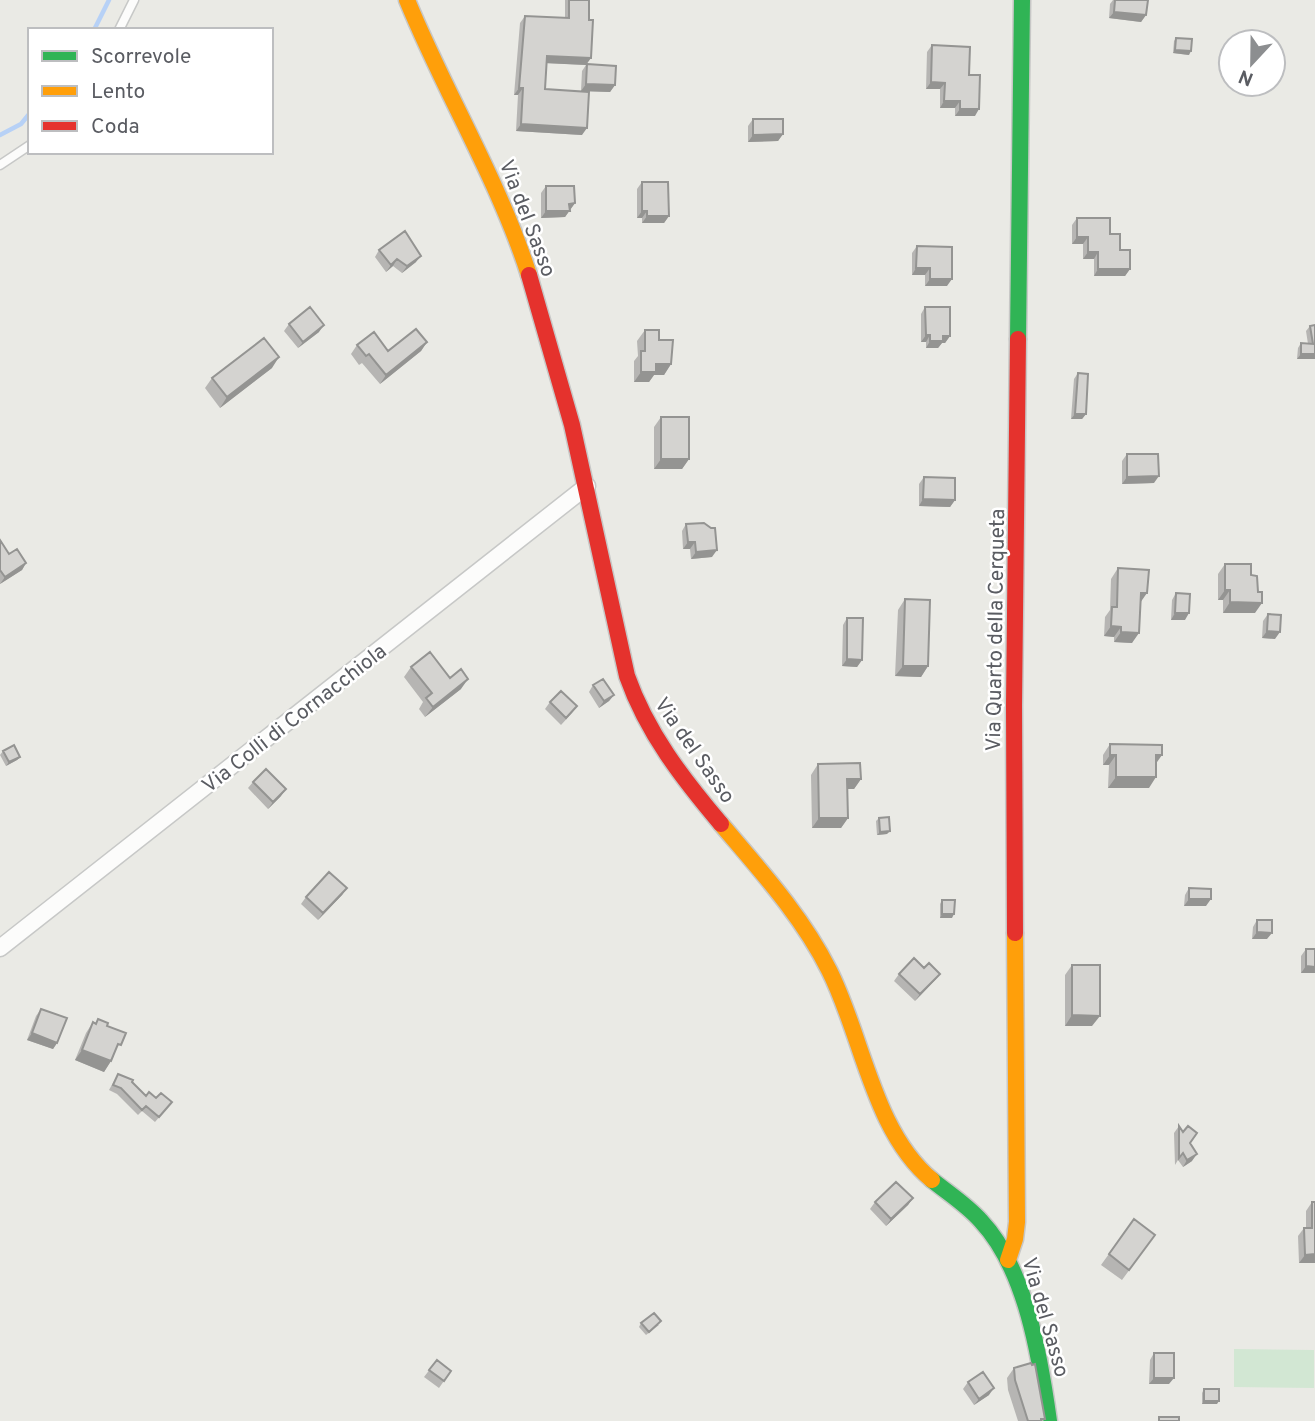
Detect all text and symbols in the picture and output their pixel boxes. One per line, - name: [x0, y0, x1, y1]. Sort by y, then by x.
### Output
- legend: [28, 28, 273, 154]
- north arrow: [1217, 28, 1287, 98]
- text: Scorrevole: [91, 44, 191, 71]
- text: N: [1236, 63, 1257, 91]
- text: Lento: [91, 79, 145, 106]
- text: Coda: [91, 114, 140, 141]
- street label: Via del Sasso: [492, 156, 561, 281]
- street label: Via Quarto della Cerqueta: [981, 508, 1012, 752]
- street label: Via Colli di Cornacchiola: [197, 639, 393, 800]
- street label: Via del Sasso: [647, 693, 740, 809]
- street label: Via del Sasso: [1015, 1254, 1075, 1380]

